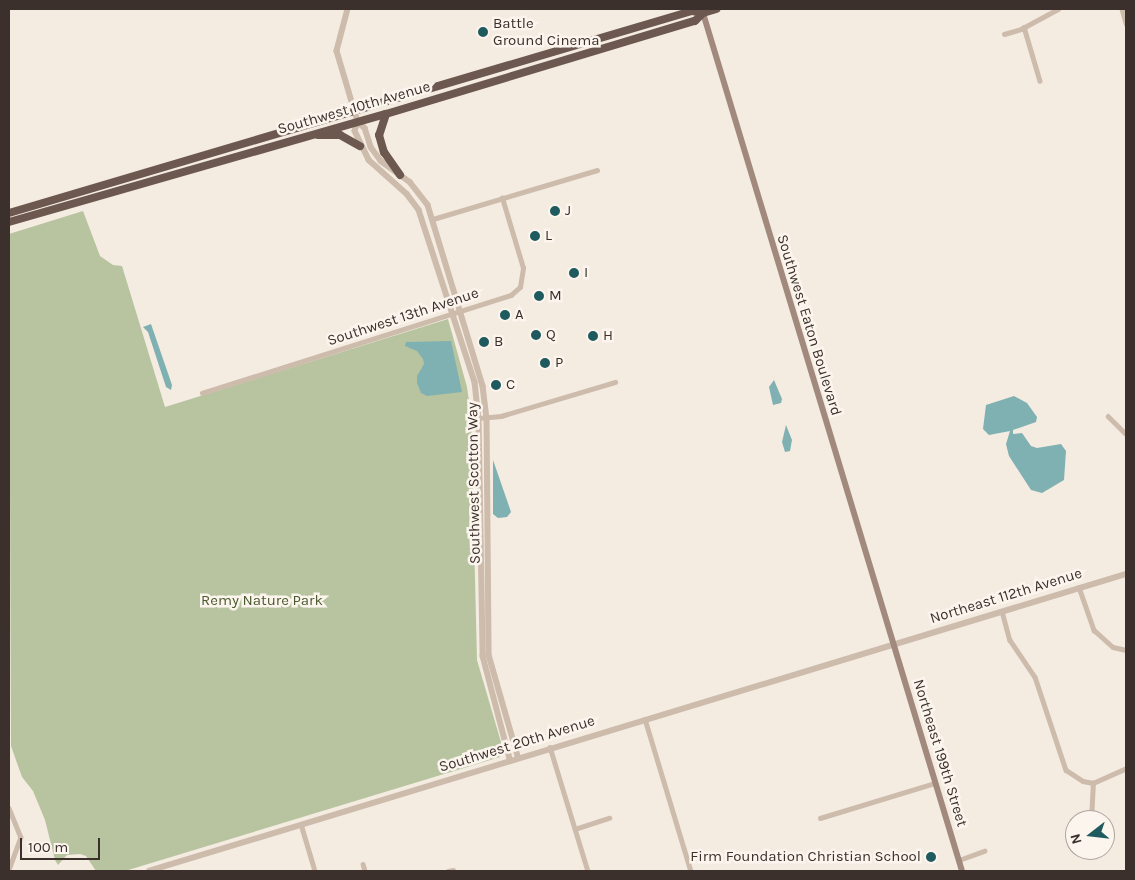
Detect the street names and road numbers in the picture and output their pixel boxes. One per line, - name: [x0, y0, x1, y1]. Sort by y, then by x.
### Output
- street label: Southwest 10th Avenue: [275, 78, 433, 138]
- street label: Southwest Eaton Boulevard: [773, 232, 845, 418]
- street label: Southwest 13th Avenue: [325, 284, 481, 350]
- street label: Southwest Scotton Way: [464, 402, 484, 564]
- street label: Northeast 112th Avenue: [928, 564, 1084, 628]
- street label: Northeast 199th Street: [909, 677, 971, 829]
- street label: Southwest 20th Avenue: [437, 712, 597, 776]

